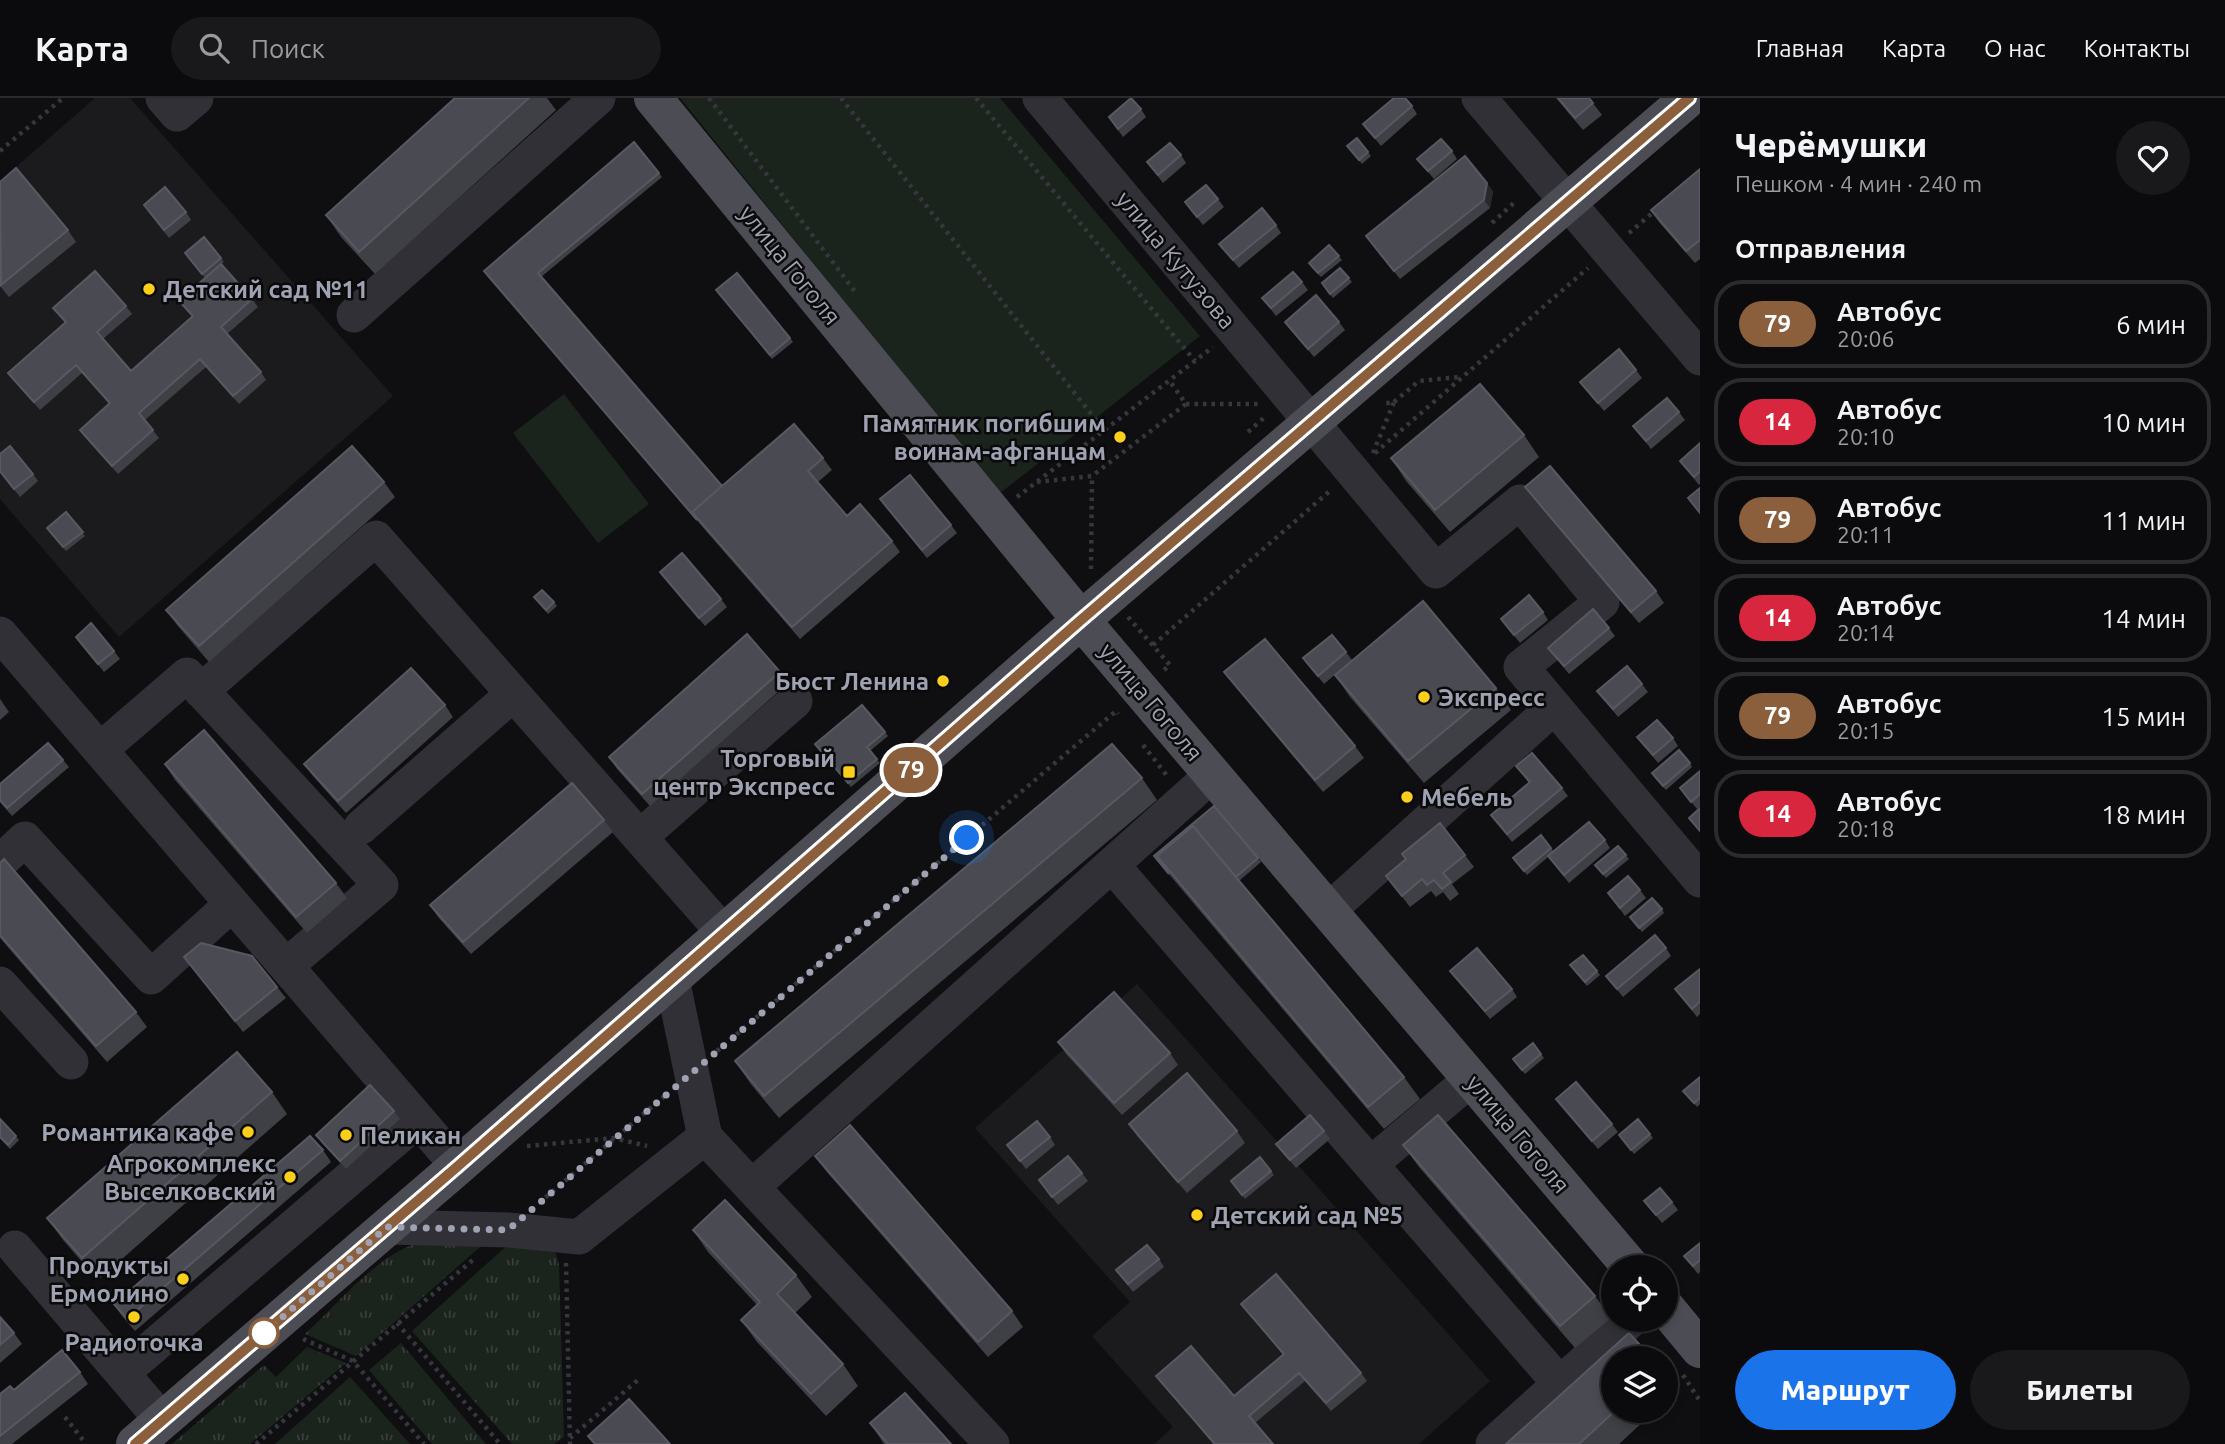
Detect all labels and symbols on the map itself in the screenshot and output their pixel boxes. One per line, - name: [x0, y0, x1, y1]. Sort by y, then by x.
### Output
- street label: улица Кутузова: [1111, 186, 1241, 334]
- street label: улица Гоголя: [734, 200, 846, 330]
- place label: Детский сад №11: [163, 276, 369, 303]
- marker: Детский сад №11: [141, 281, 157, 297]
- place label: Памятник погибшим воинам-афганцам: [862, 410, 1106, 465]
- marker: Памятник погибшим воинам-афганцам: [1112, 429, 1128, 445]
- street label: улица Гоголя: [1094, 638, 1208, 766]
- place label: Бюст Ленина: [775, 668, 929, 695]
- marker: Бюст Ленина: [935, 673, 951, 689]
- place label: Экспресс: [1438, 684, 1545, 711]
- marker: Экспресс: [1416, 689, 1432, 705]
- place label: Торговый центр Экспресс: [653, 745, 835, 800]
- line badge: 79: [880, 747, 942, 793]
- marker: Торговый центр Экспресс: [841, 764, 857, 780]
- place label: Мебель: [1421, 784, 1512, 811]
- marker: Мебель: [1399, 789, 1415, 805]
- your location: [949, 820, 984, 855]
- street label: улица Гоголя: [1461, 1070, 1575, 1198]
- place label: Романтика кафе: [41, 1119, 234, 1146]
- place label: Пеликан: [360, 1122, 461, 1149]
- marker: Романтика кафе: [240, 1124, 256, 1140]
- marker: Пеликан: [338, 1127, 354, 1143]
- place label: Агрокомплекс Выселковский: [104, 1150, 276, 1205]
- marker: Агрокомплекс Выселковский: [282, 1169, 298, 1185]
- place label: Детский сад №5: [1211, 1202, 1403, 1229]
- marker: Детский сад №5: [1189, 1207, 1205, 1223]
- place label: Продукты Ермолино: [48, 1252, 169, 1307]
- marker: Продукты Ермолино: [175, 1271, 191, 1287]
- marker: Радиоточка: [126, 1309, 142, 1325]
- unlabelled marker: [249, 1318, 279, 1348]
- place label: Радиоточка: [64, 1329, 204, 1356]

